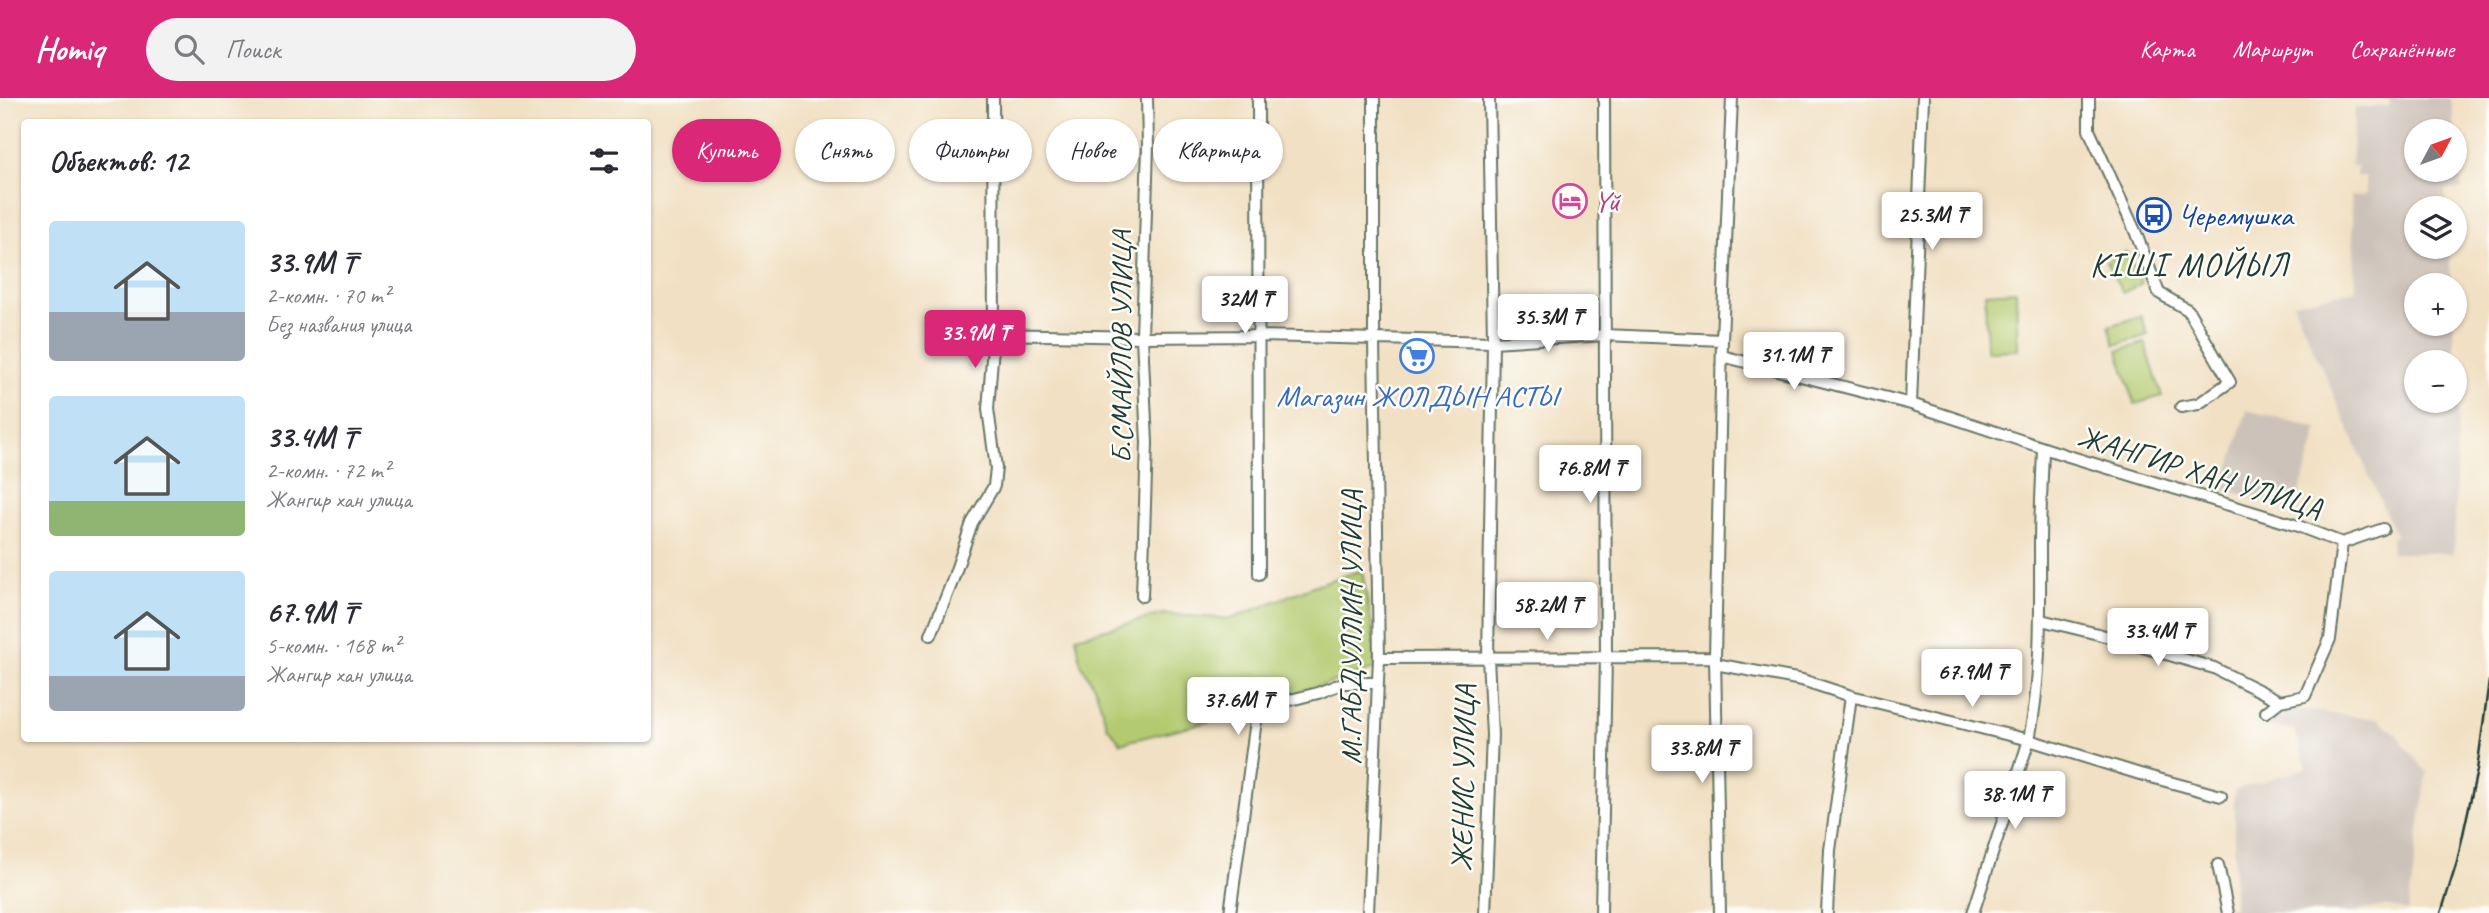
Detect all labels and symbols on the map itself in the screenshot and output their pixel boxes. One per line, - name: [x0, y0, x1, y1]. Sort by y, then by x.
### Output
- north arrow: [2404, 119, 2468, 182]
- hotel icon: Үй: [1551, 182, 1589, 220]
- place label: Үй: [1594, 182, 1621, 220]
- pin: 25.3M ₸: [1867, 192, 1997, 252]
- bus stop icon: Черемушка: [2135, 196, 2173, 234]
- place label: Черемушка: [2178, 196, 2295, 234]
- street label: Б.СМАЙЛОВ УЛИЦА: [1102, 229, 1140, 464]
- district label: КІШІ МОЙЫЛ: [2090, 244, 2291, 286]
- pin: 32M ₸: [1196, 276, 1294, 336]
- pin: 35.3M ₸: [1483, 294, 1613, 354]
- pin: 33.9M ₸: [910, 310, 1040, 370]
- pin: 31.1M ₸: [1729, 332, 1859, 392]
- supermarket icon: Магазин ЖОЛДЫН АСТЫ: [1398, 337, 1436, 375]
- place label: Магазин ЖОЛДЫН АСТЫ: [1277, 377, 1563, 415]
- street label: ЖАНГИР ХАН УЛИЦА: [2073, 417, 2327, 527]
- pin: 76.8M ₸: [1525, 446, 1655, 505]
- street label: М.ГАБДУЛЛИН УЛИЦА: [1332, 489, 1370, 764]
- pin: 58.2M ₸: [1482, 582, 1612, 642]
- pin: 33.4M ₸: [2093, 608, 2223, 668]
- pin: 67.9M ₸: [1907, 650, 2037, 709]
- pin: 37.6M ₸: [1173, 678, 1303, 737]
- street label: ЖЕНИС УЛИЦА: [1442, 683, 1484, 872]
- pin: 33.8M ₸: [1637, 726, 1767, 785]
- pin: 38.1M ₸: [1950, 772, 2080, 831]

